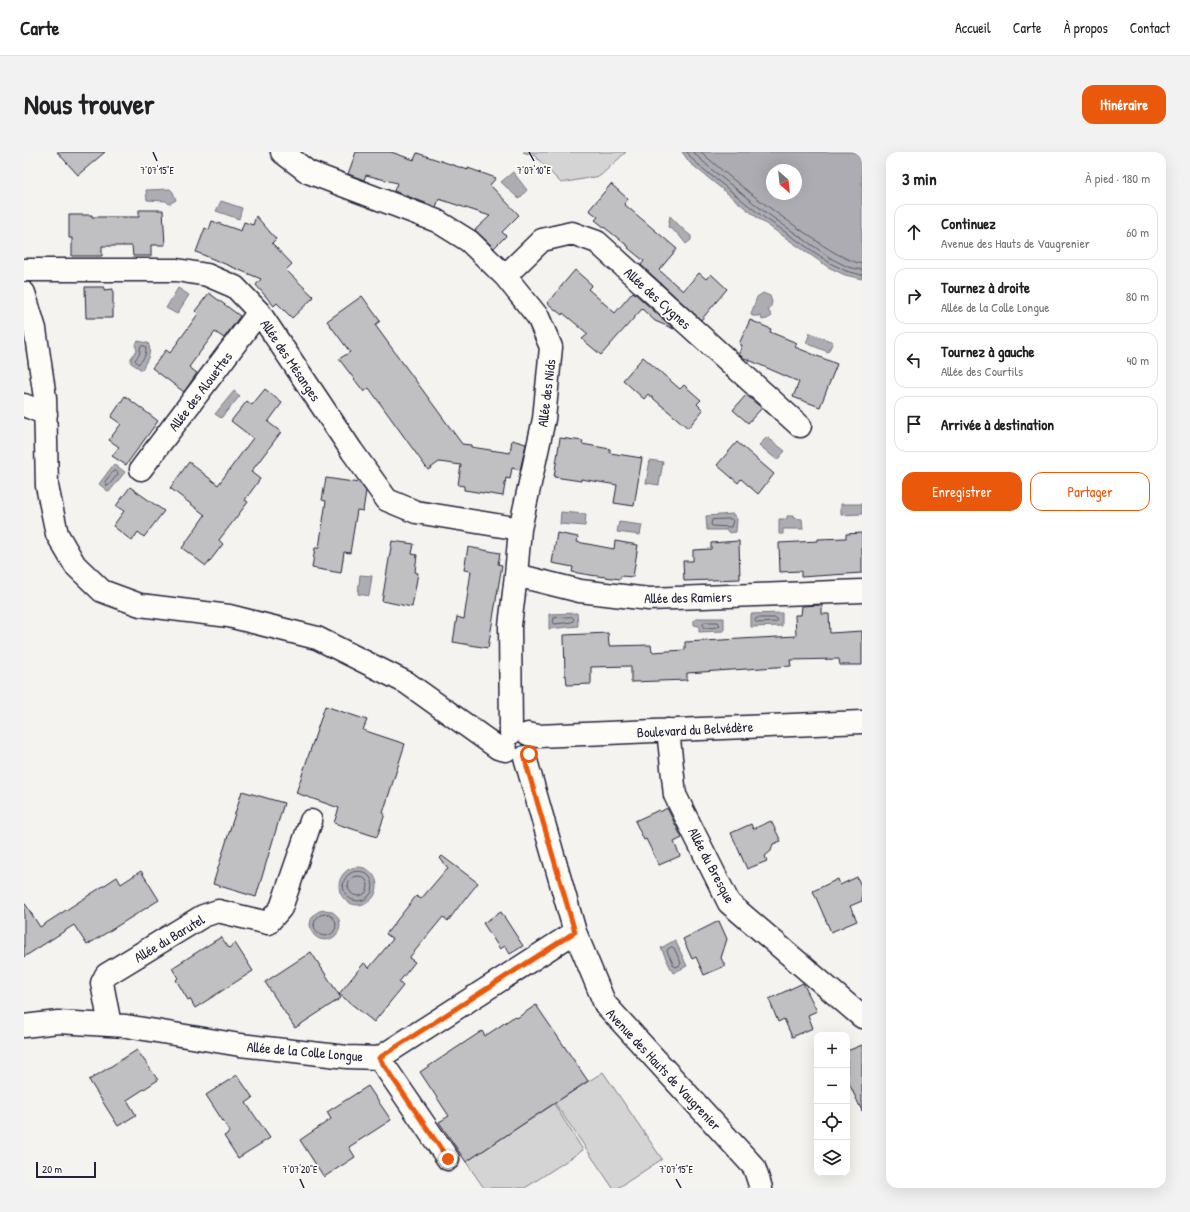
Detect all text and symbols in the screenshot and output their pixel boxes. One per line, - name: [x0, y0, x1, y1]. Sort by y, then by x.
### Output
- text: Carte: [20, 15, 59, 41]
- text: Accueil: [955, 18, 991, 37]
- text: Carte: [1013, 18, 1042, 37]
- text: À propos: [1064, 18, 1108, 37]
- text: Contact: [1130, 18, 1170, 37]
- text: Nous trouver: [24, 85, 155, 123]
- button: Itinéraire: [1082, 85, 1166, 124]
- text: 7°07'15"E: [140, 164, 174, 177]
- text: 7°07'10"E: [517, 164, 552, 177]
- north arrow: [766, 164, 802, 200]
- text: 3 min: [902, 167, 937, 190]
- text: À pied · 180 m: [1085, 169, 1150, 187]
- text: Continuez: [941, 213, 996, 234]
- icon: ahead: [903, 221, 925, 243]
- text: 60 m: [1126, 223, 1149, 241]
- text: Avenue des Hauts de Vaugrenier: [941, 234, 1090, 252]
- street label: Allée des Cygnes: [620, 263, 696, 334]
- text: Tournez à droite: [941, 277, 1030, 298]
- icon: right: [903, 285, 925, 307]
- text: 80 m: [1126, 287, 1149, 305]
- text: Allée de la Colle Longue: [941, 298, 1049, 316]
- street label: Allée des Mésanges: [256, 315, 325, 405]
- text: Tournez à gauche: [941, 341, 1034, 362]
- street label: Allée des Alouettes: [164, 347, 236, 435]
- icon: left: [903, 349, 925, 371]
- text: 40 m: [1126, 351, 1149, 369]
- street label: Allée des Nids: [532, 358, 560, 428]
- text: Allée des Courtils: [941, 362, 1023, 380]
- icon: arrive: [903, 413, 925, 435]
- text: Arrivée à destination: [941, 414, 1054, 435]
- button: Enregistrer: [902, 472, 1022, 511]
- button: Partager: [1030, 472, 1150, 511]
- street label: Allée des Ramiers: [644, 587, 732, 607]
- street label: Boulevard du Belvédère: [636, 716, 754, 742]
- route start: [520, 745, 538, 763]
- street label: Allée du Bresque: [683, 824, 740, 907]
- street label: Allée du Barutel: [130, 909, 208, 967]
- street label: Avenue des Hauts de Vaugrenier: [602, 1004, 726, 1135]
- map controls: [814, 1032, 850, 1176]
- button: +: [814, 1032, 850, 1068]
- street label: Allée de la Colle Longue: [246, 1036, 364, 1067]
- button: −: [814, 1068, 850, 1104]
- button: locate: [814, 1104, 850, 1140]
- button: layers: [814, 1140, 850, 1176]
- route end: [439, 1150, 457, 1168]
- scale bar: [36, 1160, 96, 1179]
- text: 20 m: [42, 1162, 62, 1176]
- text: 7°07'20"E: [283, 1163, 318, 1176]
- text: 7°07'15"E: [659, 1163, 693, 1176]

